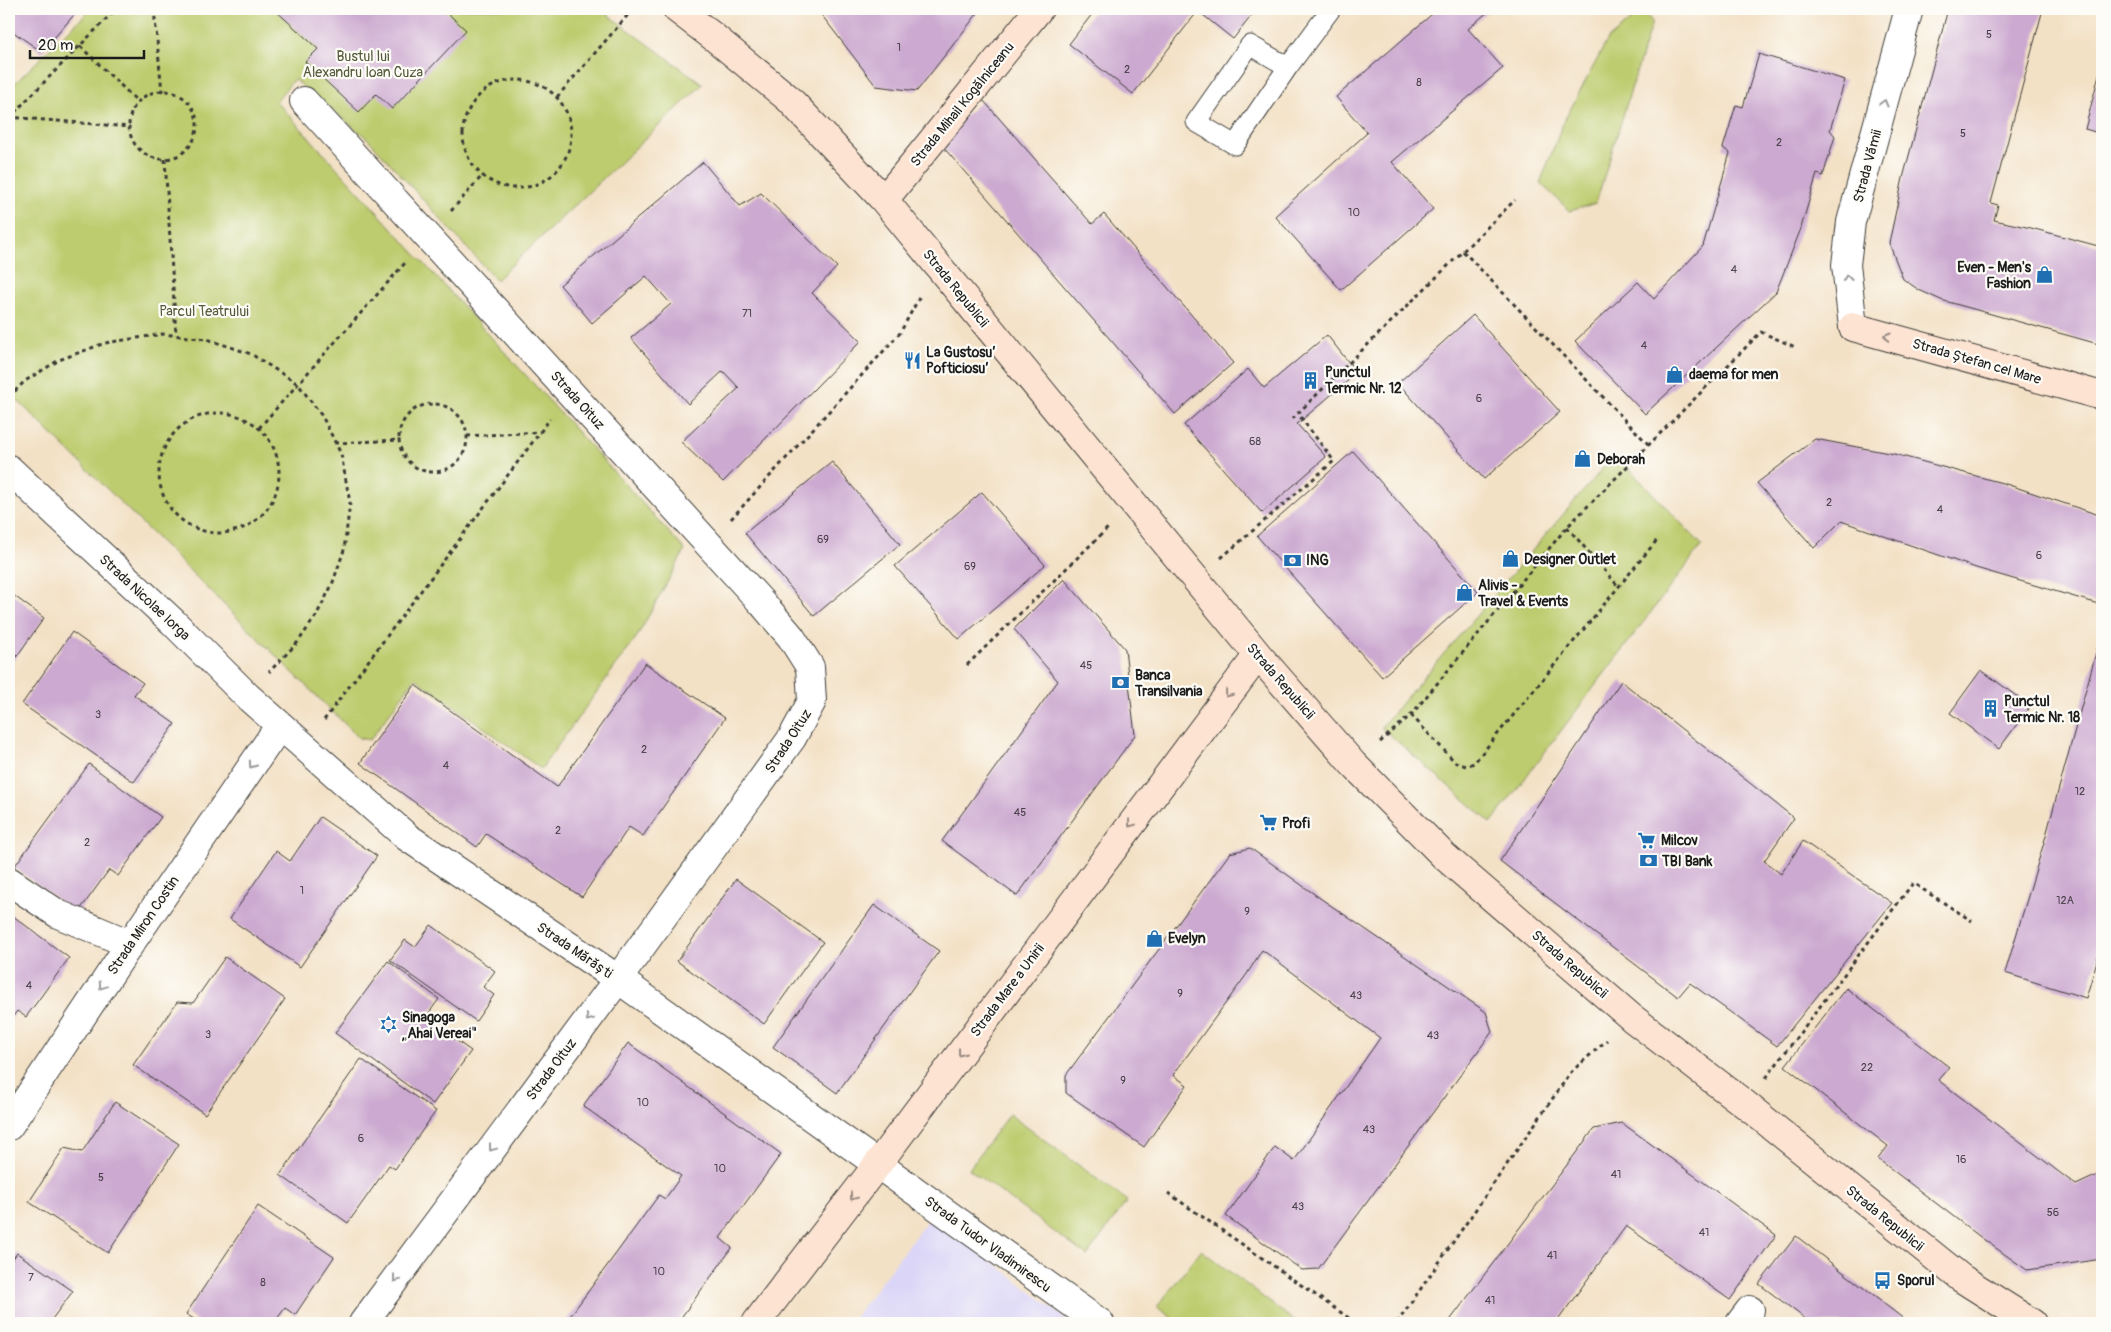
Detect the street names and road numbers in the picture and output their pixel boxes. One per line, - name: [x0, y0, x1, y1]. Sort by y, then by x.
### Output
- street label: Strada Mihail Kogălniceanu: [907, 39, 1018, 170]
- street label: Strada Vămii: [1850, 127, 1885, 204]
- street label: Strada Republicii: [919, 246, 992, 331]
- street label: Strada Ștefan cel Mare: [1910, 335, 2043, 388]
- street label: Strada Oituz: [547, 367, 608, 433]
- street label: Strada Nicolae Iorga: [96, 551, 194, 644]
- street label: Strada Republicii: [1243, 640, 1319, 723]
- street label: Strada Oituz: [761, 706, 815, 777]
- street label: Strada Miron Costin: [104, 873, 183, 978]
- street label: Strada Mărăști: [534, 919, 616, 982]
- street label: Strada Republicii: [1528, 927, 1612, 1002]
- street label: Strada Mare a Unirii: [967, 940, 1048, 1040]
- street label: Strada Oituz: [523, 1035, 580, 1104]
- street label: Strada Republicii: [1842, 1182, 1927, 1255]
- street label: Strada Tudor Vladimirescu: [921, 1193, 1054, 1296]

